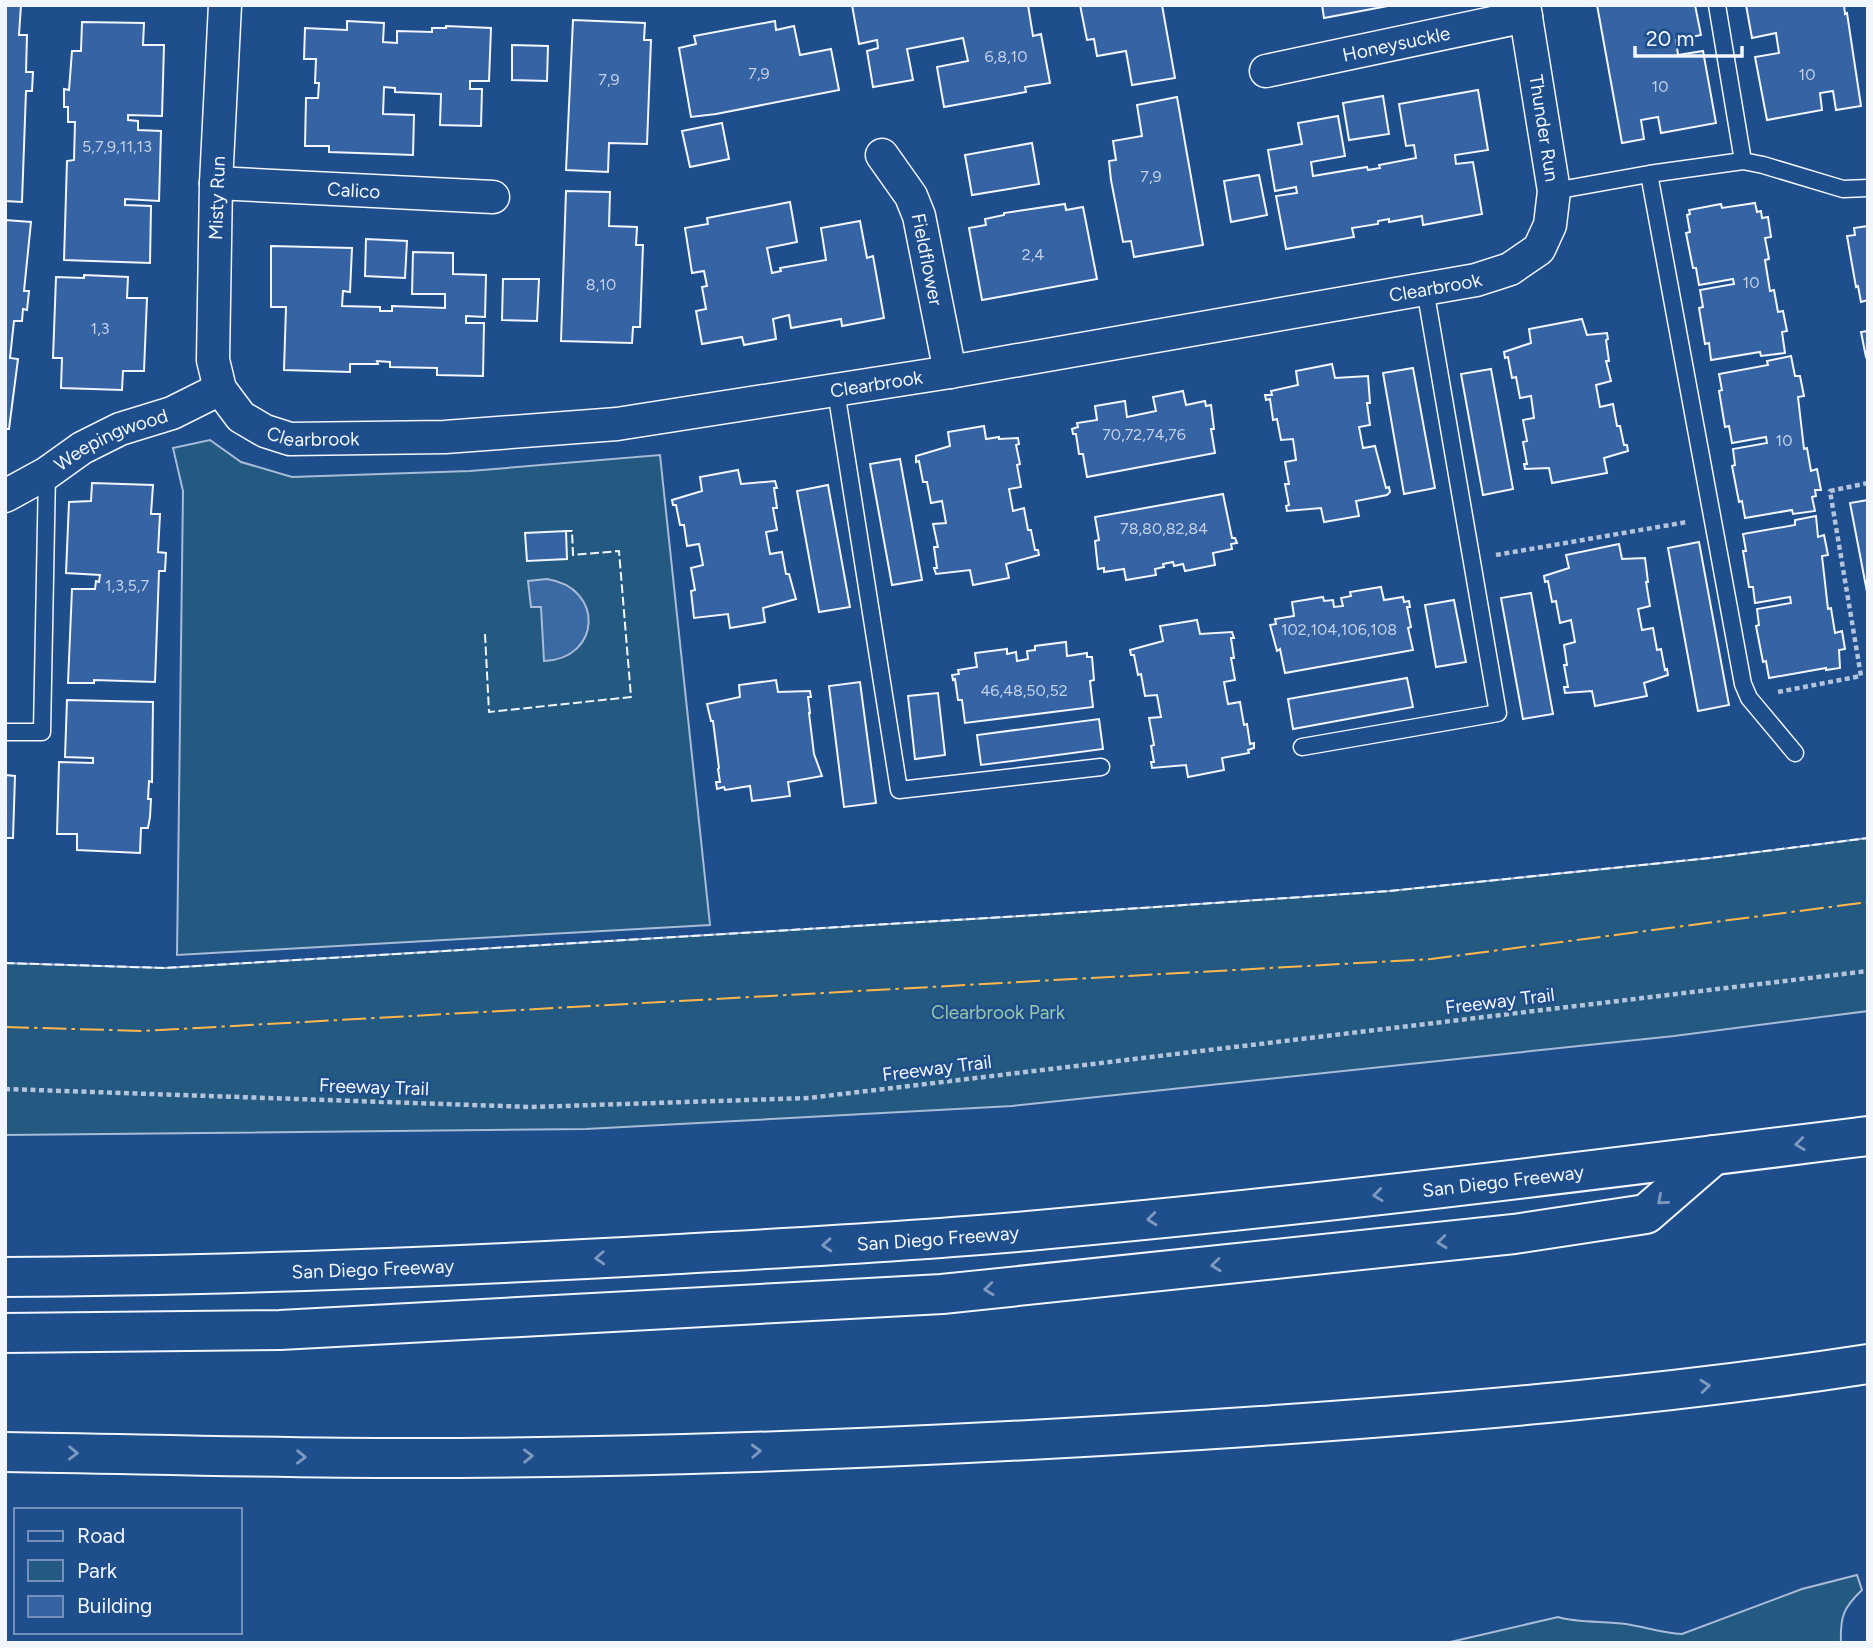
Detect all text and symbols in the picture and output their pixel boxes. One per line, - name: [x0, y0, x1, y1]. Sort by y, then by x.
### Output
- scale bar: [1635, 14, 1742, 58]
- street label: Honeysuckle: [1340, 21, 1452, 66]
- text: 20 m: [1646, 26, 1694, 51]
- house number: 6,8,10: [985, 47, 1027, 66]
- house number: 7,9: [748, 64, 770, 83]
- house number: 10: [1799, 65, 1815, 84]
- house number: 7,9: [598, 70, 620, 89]
- street label: Thunder Run: [1524, 73, 1564, 183]
- house number: 10: [1652, 77, 1668, 96]
- house number: 5,7,9,11,13: [82, 137, 152, 156]
- street label: Misty Run: [204, 155, 230, 241]
- house number: 7,9: [1140, 167, 1162, 186]
- street label: Calico: [327, 177, 381, 203]
- street label: Fieldflower: [907, 211, 948, 308]
- house number: 2,4: [1022, 245, 1044, 264]
- street label: Clearbrook: [1387, 267, 1485, 307]
- house number: 10: [1743, 273, 1759, 292]
- house number: 8,10: [586, 275, 616, 294]
- house number: 1,3: [91, 319, 109, 338]
- street label: Clearbrook: [828, 365, 925, 402]
- street label: Weepingwood: [50, 403, 171, 476]
- street label: Clearbrook: [264, 421, 360, 451]
- house number: 70,72,74,76: [1102, 425, 1186, 444]
- house number: 10: [1776, 431, 1792, 450]
- house number: 78,80,82,84: [1120, 519, 1208, 538]
- house number: 1,3,5,7: [105, 576, 149, 595]
- house number: 102,104,106,108: [1281, 620, 1397, 639]
- house number: 46,48,50,52: [980, 681, 1068, 700]
- street label: Freeway Trail: [1444, 983, 1556, 1019]
- park label: Clearbrook Park: [931, 1001, 1066, 1024]
- street label: Freeway Trail: [881, 1050, 993, 1086]
- street label: Freeway Trail: [318, 1074, 430, 1100]
- one-way arrow: [1794, 1137, 1806, 1152]
- street label: San Diego Freeway: [1421, 1160, 1585, 1202]
- one-way arrow: [1372, 1188, 1384, 1203]
- one-way arrow: [1657, 1192, 1670, 1204]
- one-way arrow: [1146, 1211, 1157, 1226]
- street label: San Diego Freeway: [856, 1220, 1020, 1255]
- one-way arrow: [1436, 1234, 1447, 1249]
- one-way arrow: [822, 1237, 833, 1252]
- one-way arrow: [595, 1251, 606, 1266]
- street label: San Diego Freeway: [291, 1254, 455, 1283]
- one-way arrow: [1210, 1258, 1222, 1273]
- one-way arrow: [984, 1281, 995, 1296]
- one-way arrow: [1699, 1378, 1710, 1393]
- one-way arrow: [751, 1443, 762, 1459]
- one-way arrow: [69, 1445, 79, 1461]
- one-way arrow: [296, 1449, 307, 1465]
- one-way arrow: [523, 1449, 534, 1464]
- legend: [14, 1508, 242, 1634]
- text: Road: [77, 1523, 125, 1548]
- text: Park: [77, 1558, 118, 1583]
- text: Building: [77, 1593, 152, 1618]

